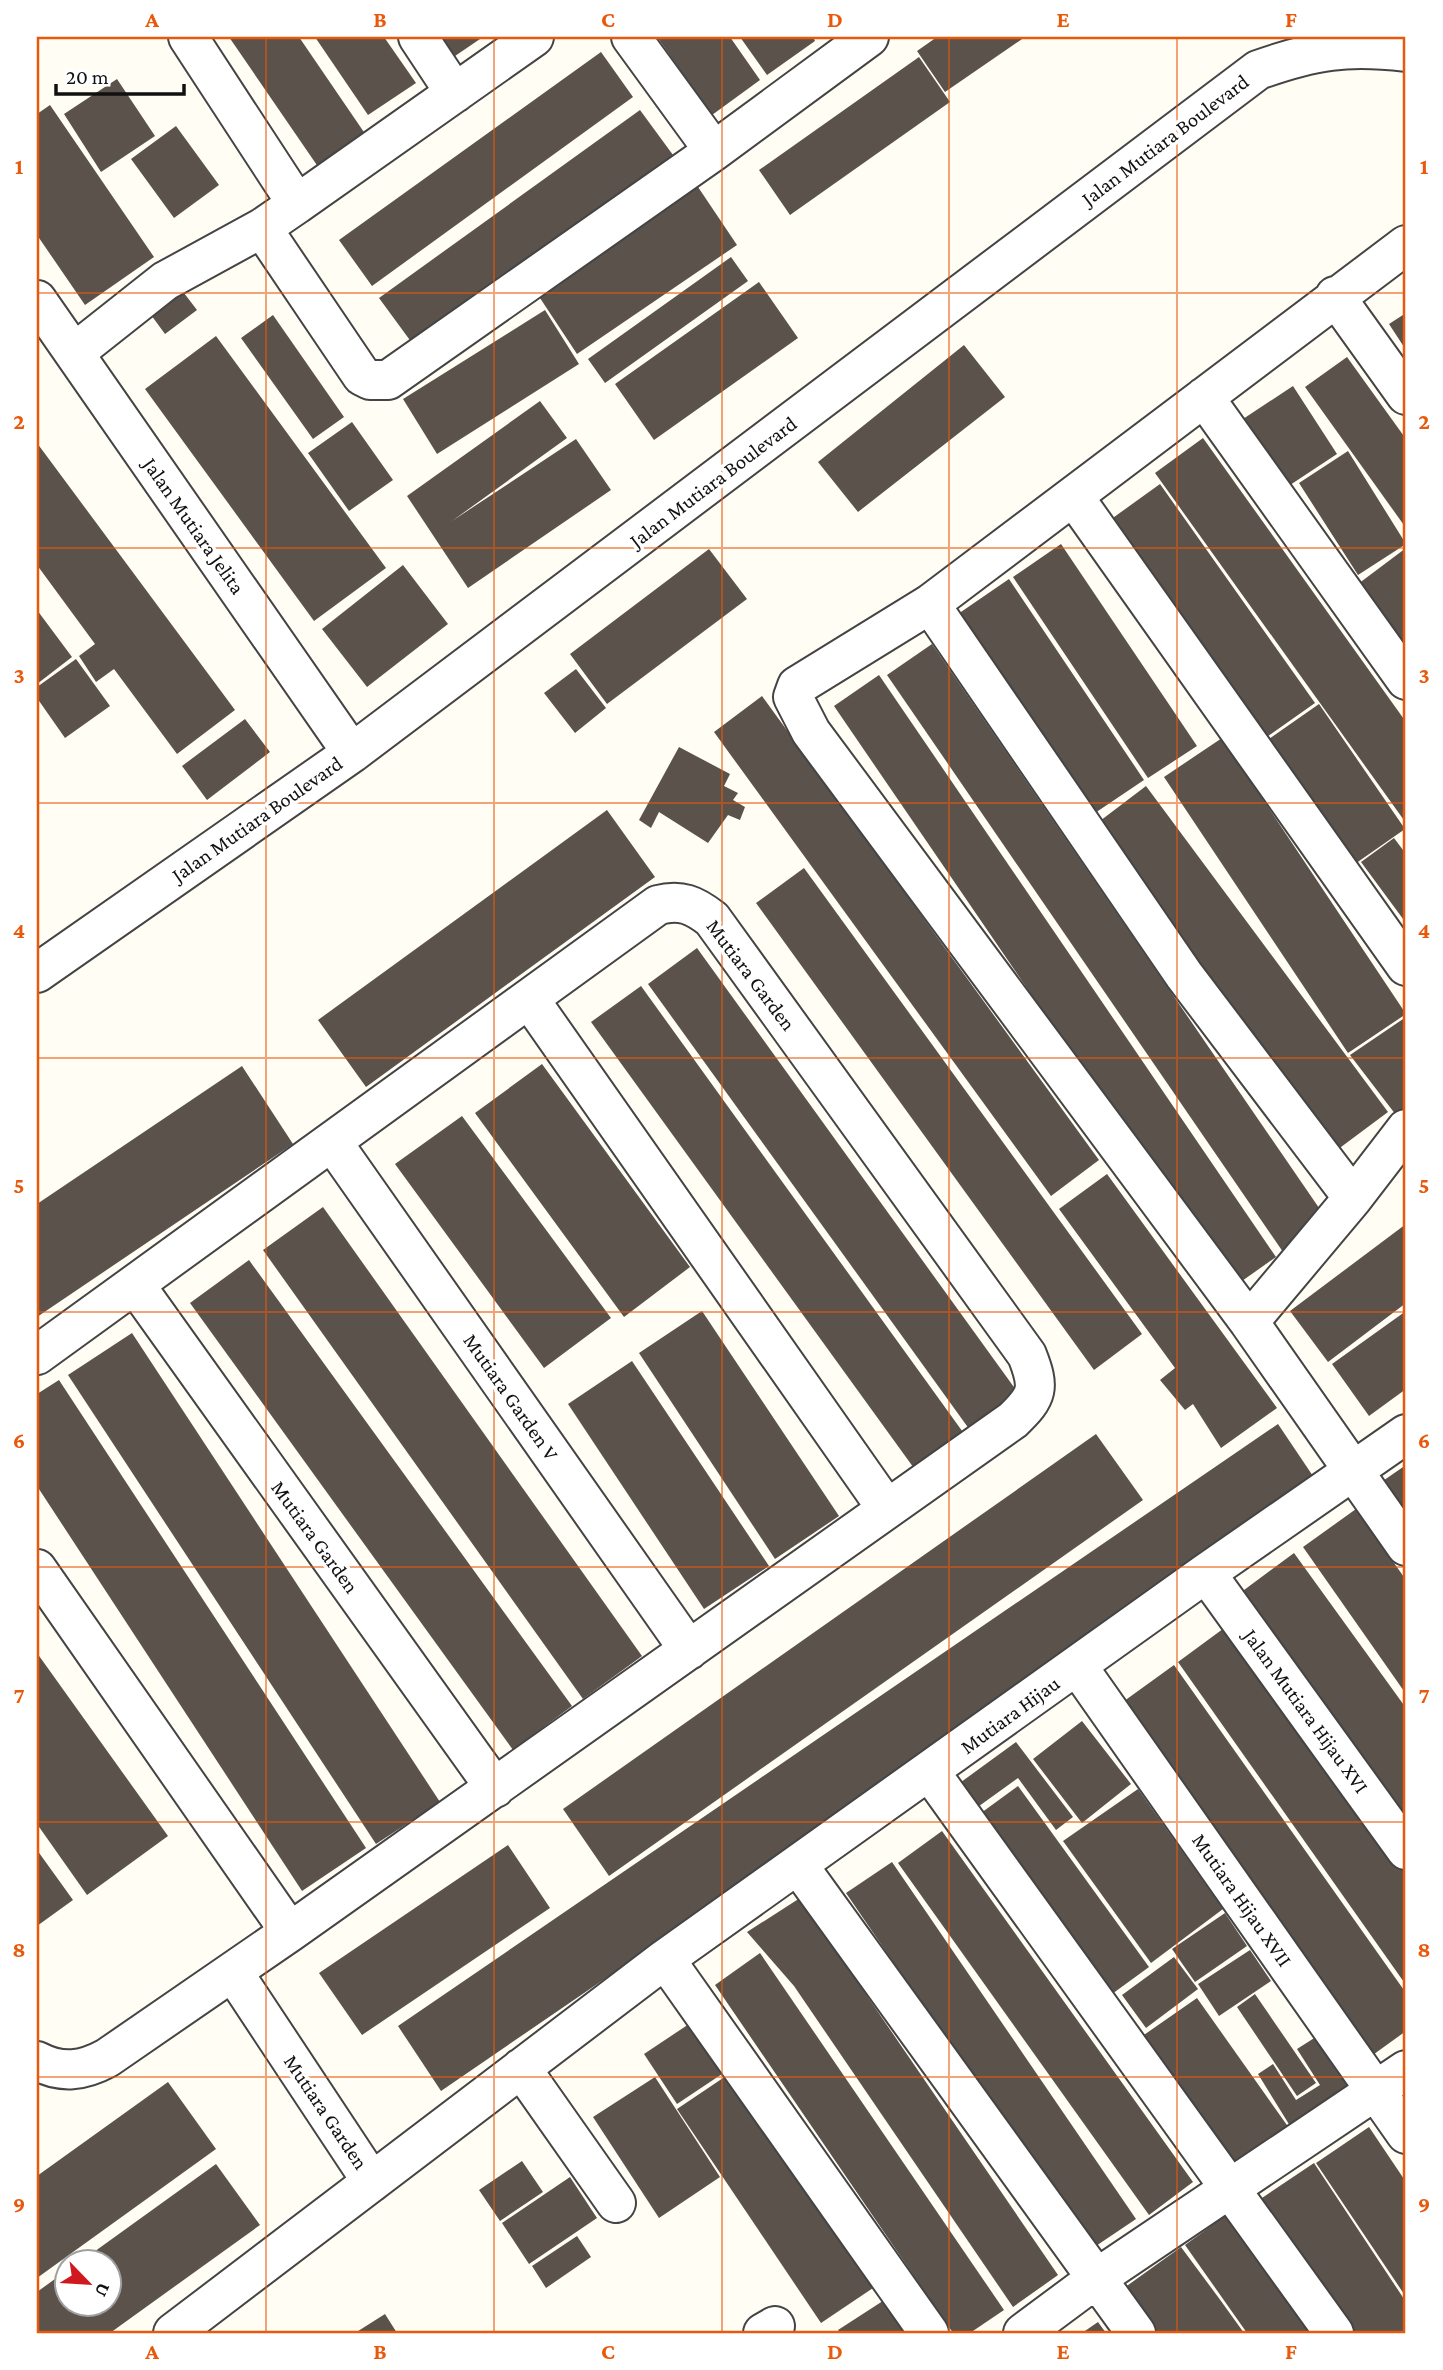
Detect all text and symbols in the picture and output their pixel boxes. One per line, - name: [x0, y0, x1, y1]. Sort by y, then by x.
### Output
- text: A: [144, 6, 159, 32]
- text: B: [373, 6, 387, 32]
- text: C: [601, 6, 615, 32]
- text: D: [827, 6, 843, 32]
- text: E: [1056, 6, 1070, 32]
- text: F: [1285, 6, 1297, 32]
- scale bar: [56, 52, 184, 96]
- text: 20 m: [66, 65, 109, 89]
- street label: Jalan Mutiara Boulevard: [1075, 69, 1253, 212]
- text: 1: [15, 153, 24, 179]
- text: 1: [1420, 153, 1429, 179]
- text: 2: [13, 408, 25, 434]
- text: 2: [1418, 408, 1430, 434]
- street label: Jalan Mutiara Boulevard: [623, 411, 801, 554]
- street label: Jalan Mutiara Jelita: [137, 452, 250, 599]
- text: 3: [13, 662, 25, 688]
- text: 3: [1418, 662, 1430, 688]
- street label: Jalan Mutiara Boulevard: [165, 751, 347, 888]
- street label: Mutiara Garden: [701, 915, 801, 1035]
- text: 4: [13, 917, 25, 943]
- text: 4: [1418, 917, 1430, 943]
- text: 5: [13, 1172, 25, 1198]
- text: 5: [1418, 1172, 1430, 1198]
- street label: Mutiara Garden V: [458, 1329, 564, 1465]
- text: 6: [13, 1427, 25, 1453]
- text: 6: [1418, 1427, 1430, 1453]
- street label: Mutiara Garden: [266, 1476, 364, 1598]
- street label: Jalan Mutiara Hijau XVI: [1237, 1623, 1374, 1798]
- street label: Mutiara Hijau: [956, 1671, 1064, 1759]
- text: 7: [13, 1682, 25, 1708]
- text: 7: [1418, 1682, 1430, 1708]
- street label: Mutiara Hijau XVII: [1187, 1829, 1297, 1971]
- text: 8: [12, 1936, 26, 1962]
- text: 8: [1417, 1936, 1431, 1962]
- street label: Mutiara Garden: [279, 2050, 373, 2174]
- text: 9: [13, 2191, 25, 2217]
- text: 9: [1418, 2191, 1430, 2217]
- north arrow: [52, 2248, 122, 2318]
- text: U: [91, 2280, 115, 2300]
- text: A: [144, 2338, 159, 2364]
- text: B: [373, 2338, 387, 2364]
- text: C: [601, 2338, 615, 2364]
- text: D: [827, 2338, 843, 2364]
- text: E: [1056, 2338, 1070, 2364]
- text: F: [1285, 2338, 1297, 2364]

